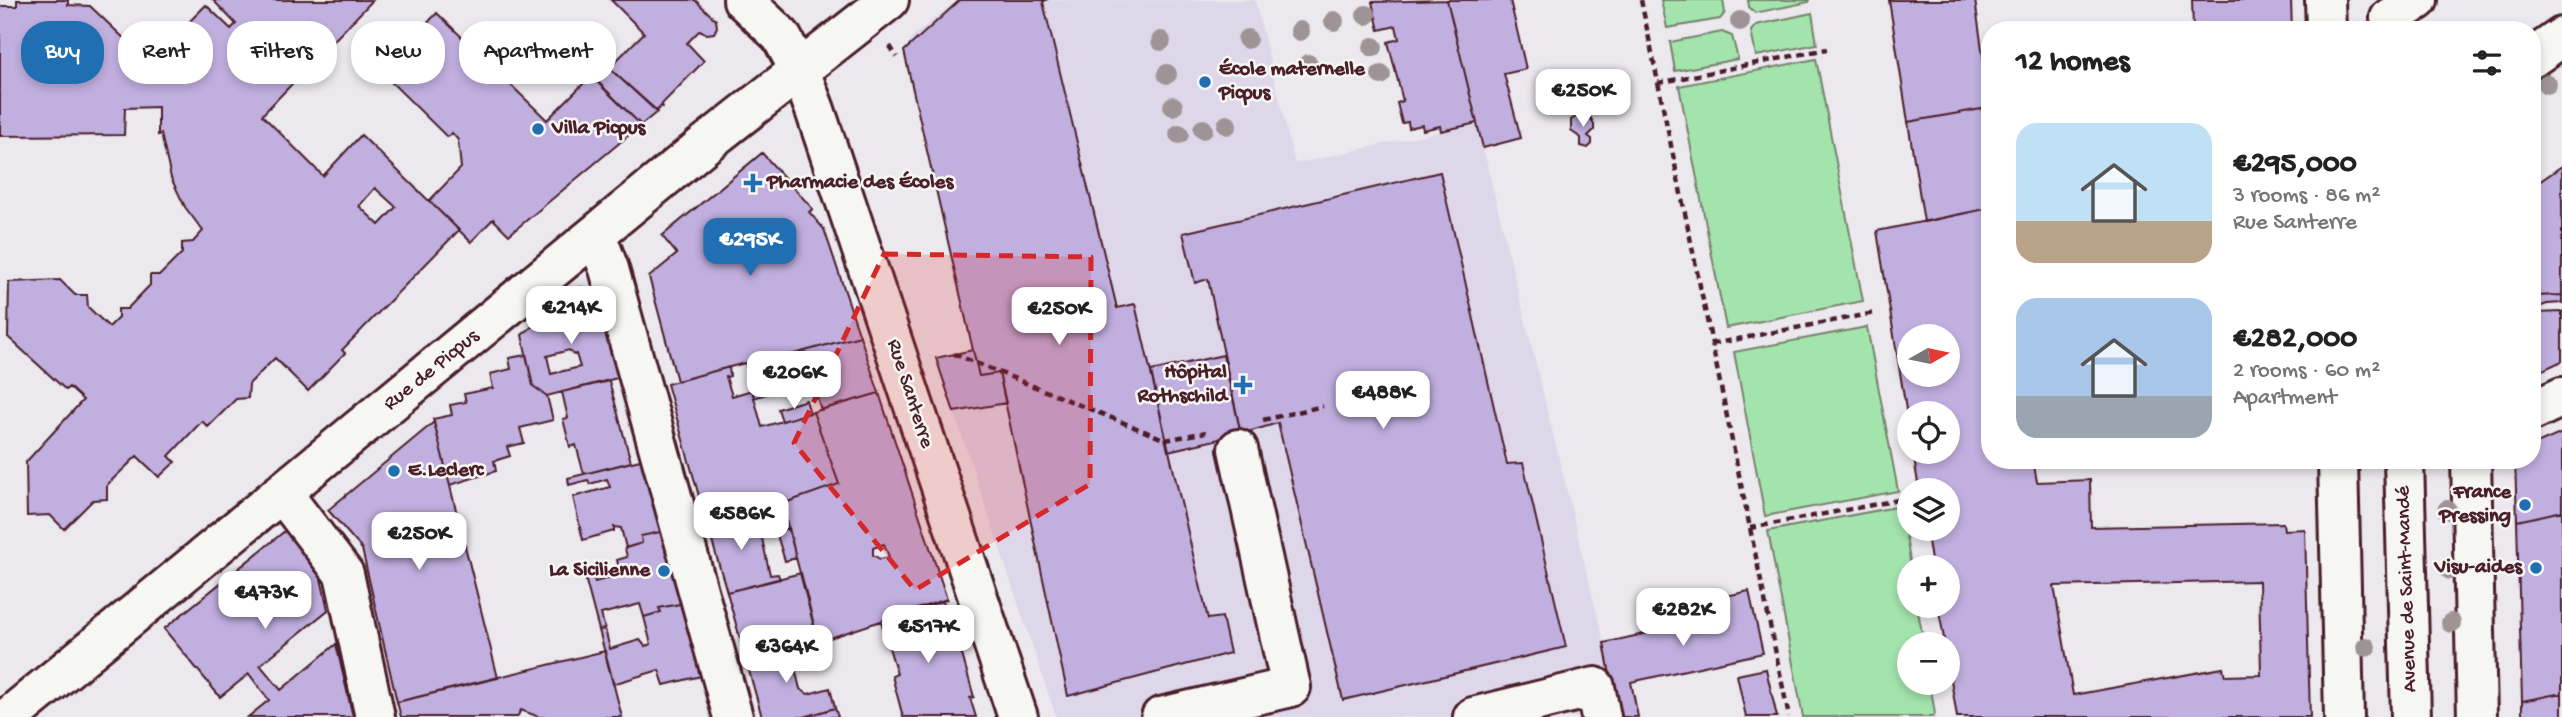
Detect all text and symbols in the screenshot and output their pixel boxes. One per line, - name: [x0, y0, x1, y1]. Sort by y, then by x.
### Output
- chip: Buy: [21, 21, 104, 84]
- chip: Rent: [118, 21, 213, 84]
- chip: Filters: [227, 21, 337, 84]
- chip: New: [351, 21, 445, 84]
- chip: Apartment: [459, 21, 616, 84]
- icon: filters: [2468, 44, 2506, 82]
- text: 12 homes: [2016, 46, 2129, 81]
- place label: École maternelle Picpus: [1218, 58, 1366, 107]
- pin: €250K: [1534, 69, 1632, 129]
- marker: École maternelle Picpus: [1197, 74, 1213, 90]
- text: €250K: [1552, 78, 1614, 105]
- place label: Villa Picpus: [551, 117, 647, 142]
- marker: Villa Picpus: [530, 121, 546, 137]
- text: €295,000: [2233, 148, 2357, 183]
- icon: home: [2072, 151, 2156, 235]
- place label: Pharmacie des Écoles: [766, 171, 954, 196]
- marker: Pharmacie des Écoles: [745, 175, 761, 191]
- text: 3 rooms · 86 m²: [2233, 183, 2380, 210]
- text: Rue Santerre: [2233, 210, 2357, 237]
- pin: €295K: [701, 218, 799, 278]
- text: €295K: [719, 227, 781, 254]
- pin: €214K: [522, 286, 620, 346]
- pin: €250K: [1010, 288, 1108, 347]
- text: €214K: [542, 295, 600, 322]
- text: €250K: [1028, 296, 1090, 323]
- text: €282,000: [2233, 323, 2357, 358]
- street label: Rue de Picpus: [379, 324, 486, 417]
- north arrow: [1897, 324, 1960, 387]
- map controls: [1897, 324, 1960, 695]
- icon: home: [2072, 326, 2156, 410]
- street label: Rue Santerre: [880, 336, 939, 453]
- pin: €206K: [745, 352, 843, 411]
- text: 2 rooms · 60 m²: [2233, 358, 2380, 385]
- text: €206K: [763, 360, 825, 387]
- place label: Hôpital Rothschild: [1137, 361, 1230, 410]
- pin: €488K: [1334, 372, 1432, 431]
- marker: Hôpital Rothschild: [1233, 375, 1253, 395]
- text: €488K: [1352, 380, 1414, 407]
- text: Apartment: [2233, 385, 2337, 412]
- button: locate: [1897, 401, 1960, 464]
- place label: E.Leclerc: [408, 459, 485, 484]
- marker: E.Leclerc: [386, 463, 402, 479]
- button: layers: [1897, 478, 1960, 541]
- place label: France Pressing: [2438, 481, 2512, 530]
- street label: Avenue de Saint-Mandé: [2392, 484, 2424, 693]
- pin: €586K: [692, 492, 790, 552]
- marker: France Pressing: [2517, 497, 2533, 513]
- text: €586K: [710, 501, 772, 528]
- pin: €250K: [370, 512, 468, 572]
- text: €250K: [388, 521, 450, 548]
- button: +: [1897, 555, 1960, 618]
- place label: Visu-aides: [2434, 556, 2523, 581]
- place label: La Sicilienne: [549, 559, 651, 584]
- marker: Visu-aides: [2528, 560, 2544, 576]
- marker: La Sicilienne: [656, 563, 672, 579]
- pin: €473K: [216, 572, 314, 631]
- text: €473K: [234, 580, 296, 607]
- pin: €282K: [1634, 588, 1732, 648]
- text: €282K: [1652, 597, 1714, 624]
- pin: €517K: [879, 606, 977, 665]
- text: €517K: [898, 614, 958, 641]
- pin: €364K: [737, 626, 835, 685]
- button: −: [1897, 632, 1960, 695]
- text: €364K: [756, 634, 816, 661]

